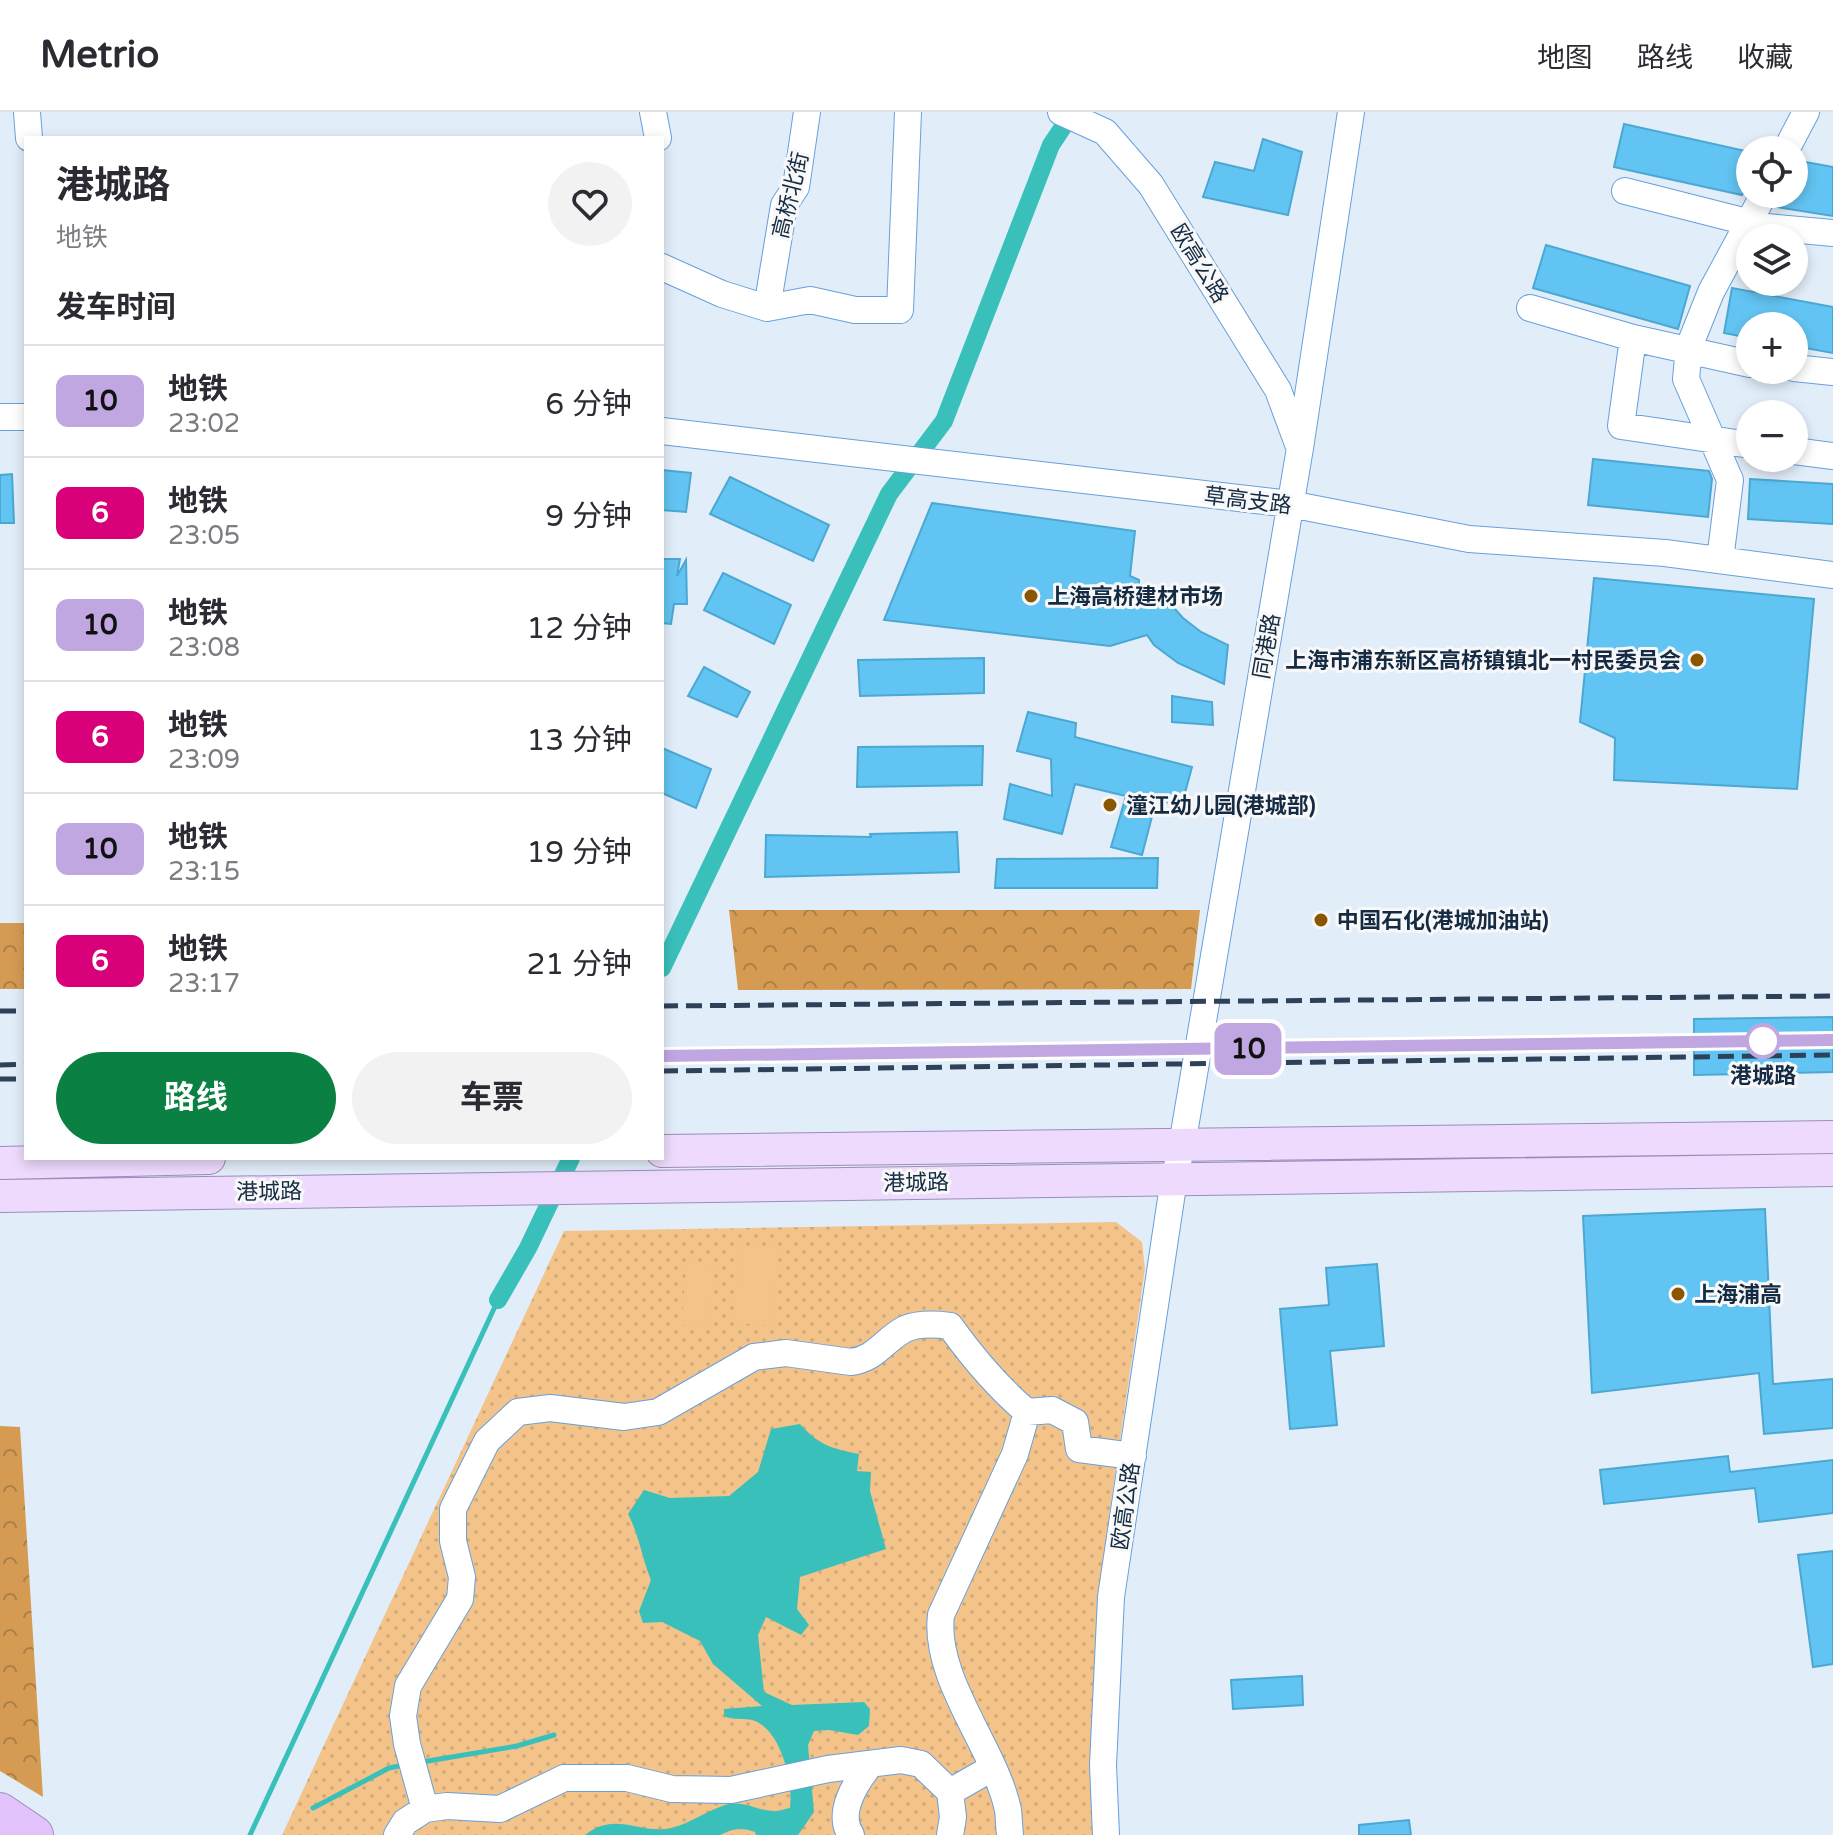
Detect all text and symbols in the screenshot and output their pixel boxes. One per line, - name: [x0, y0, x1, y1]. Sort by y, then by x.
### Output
- text: Metrio: [40, 32, 159, 78]
- text: 地图: [1537, 41, 1593, 75]
- text: 路线: [1637, 41, 1693, 75]
- text: 收藏: [1737, 41, 1793, 75]
- map controls: [1736, 136, 1808, 472]
- button: locate: [1736, 136, 1808, 208]
- street label: 高桥北街: [768, 149, 814, 241]
- button: heart: [548, 162, 632, 246]
- text: 港城路: [56, 163, 170, 209]
- street label: 欧高公路: [1165, 219, 1233, 308]
- text: 地铁: [56, 222, 108, 253]
- button: layers: [1736, 224, 1808, 296]
- text: 发车时间: [56, 289, 176, 326]
- button: +: [1736, 312, 1808, 384]
- text: 地铁: [168, 371, 228, 408]
- text: 10: [82, 384, 118, 418]
- text: 6 分钟: [545, 386, 632, 423]
- button: −: [1736, 400, 1808, 472]
- text: 23:02: [168, 408, 240, 439]
- text: 地铁: [168, 483, 228, 520]
- street label: 草高支路: [1203, 483, 1293, 519]
- text: 6: [91, 496, 109, 530]
- text: 9 分钟: [545, 498, 632, 535]
- text: 23:05: [168, 520, 240, 551]
- place label: 上海高桥建材市场: [1047, 584, 1223, 610]
- marker: 上海高桥建材市场: [1022, 587, 1040, 605]
- text: 地铁: [168, 595, 228, 632]
- text: 10: [82, 608, 118, 642]
- text: 12 分钟: [527, 610, 632, 647]
- street label: 同港路: [1248, 611, 1286, 681]
- text: 23:08: [168, 632, 240, 663]
- place label: 上海市浦东新区高桥镇镇北一村民委员会: [1285, 648, 1681, 674]
- marker: 上海市浦东新区高桥镇镇北一村民委员会: [1688, 651, 1706, 669]
- text: 地铁: [168, 707, 228, 744]
- text: 6: [91, 720, 109, 754]
- text: 13 分钟: [527, 722, 632, 759]
- text: 23:09: [168, 744, 240, 775]
- place label: 潼江幼儿园(港城部): [1126, 793, 1316, 819]
- marker: 潼江幼儿园(港城部): [1101, 796, 1119, 814]
- text: 地铁: [168, 819, 228, 856]
- text: 10: [82, 832, 118, 866]
- text: 19 分钟: [527, 834, 632, 871]
- text: 23:15: [168, 856, 240, 887]
- place label: 中国石化(港城加油站): [1337, 908, 1549, 934]
- marker: 中国石化(港城加油站): [1312, 911, 1330, 929]
- text: 地铁: [168, 931, 228, 968]
- text: 6: [91, 944, 109, 978]
- text: 21 分钟: [527, 946, 632, 983]
- text: 23:17: [168, 968, 240, 999]
- line badge: 10: [1212, 1023, 1284, 1075]
- marker: 港城路: [1746, 1024, 1780, 1058]
- text: 10: [1230, 1032, 1266, 1066]
- button: 路线: [56, 1052, 336, 1144]
- button: 车票: [352, 1052, 632, 1144]
- place label: 港城路: [1730, 1063, 1796, 1089]
- street label: 港城路: [883, 1169, 949, 1197]
- street label: 港城路: [236, 1178, 302, 1206]
- place label: 上海浦高: [1694, 1282, 1782, 1308]
- marker: 上海浦高: [1669, 1285, 1687, 1303]
- street label: 欧高公路: [1107, 1461, 1145, 1552]

